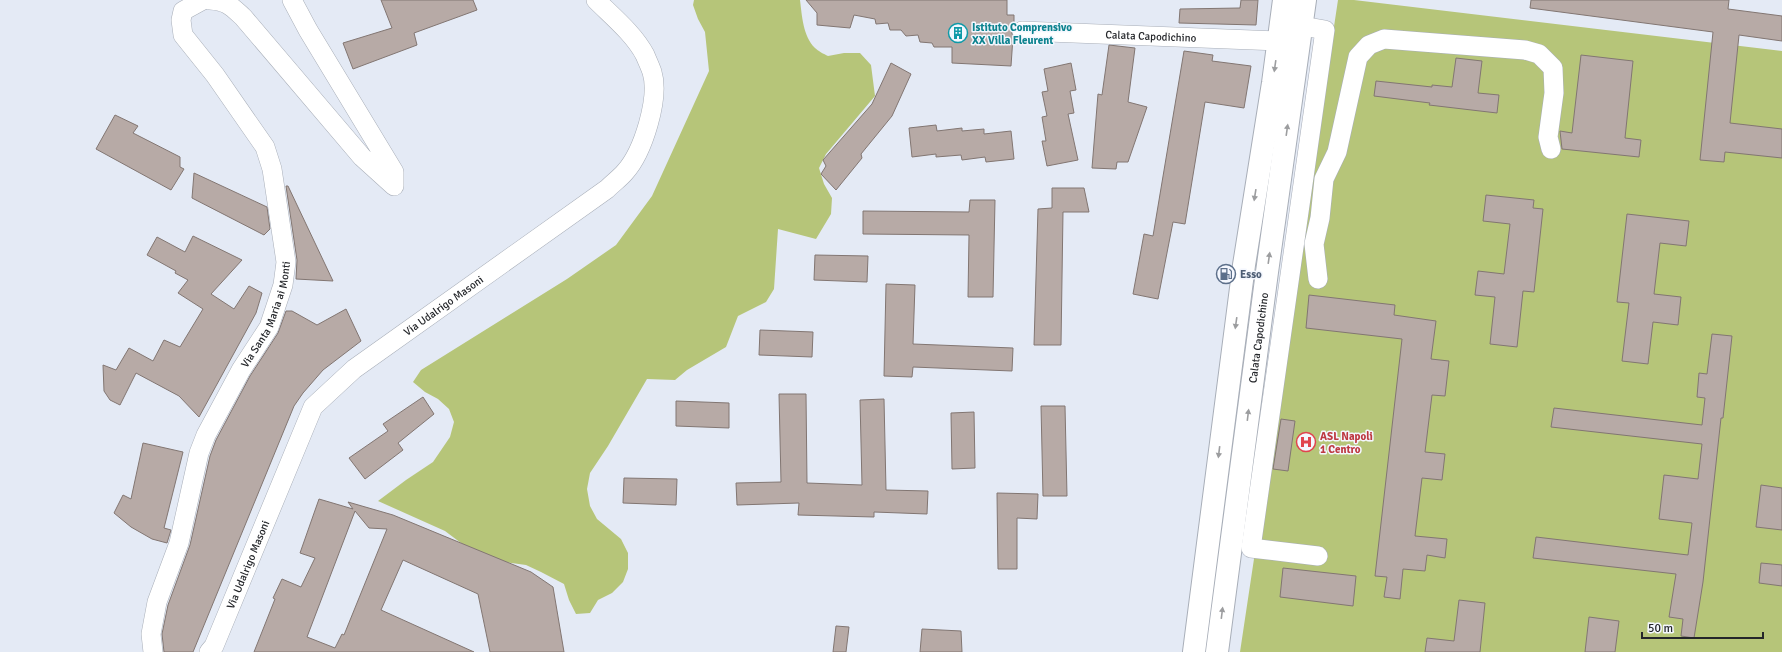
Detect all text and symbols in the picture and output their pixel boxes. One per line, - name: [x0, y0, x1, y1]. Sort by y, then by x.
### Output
- place label: Istituto Comprensivo XX Villa Fleurent: [972, 21, 1072, 47]
- building icon: Istituto Comprensivo XX Villa Fleurent: [947, 22, 969, 44]
- street label: Calata Capodichino: [1105, 28, 1197, 45]
- one-way arrow: [1272, 60, 1278, 73]
- one-way arrow: [1284, 124, 1290, 136]
- one-way arrow: [1252, 189, 1258, 201]
- one-way arrow: [1266, 252, 1272, 264]
- street label: Via Santa Maria ai Monti: [238, 260, 293, 370]
- fuel station icon: Esso: [1215, 263, 1237, 285]
- place label: Esso: [1240, 268, 1262, 281]
- street label: Via Udalrigo Masoni: [401, 273, 486, 339]
- street label: Calata Capodichino: [1246, 291, 1271, 384]
- one-way arrow: [1233, 317, 1239, 330]
- one-way arrow: [1245, 409, 1251, 421]
- place label: ASL Napoli 1 Centro: [1320, 430, 1373, 456]
- hospital icon: ASL Napoli 1 Centro: [1295, 431, 1317, 453]
- one-way arrow: [1216, 446, 1222, 458]
- street label: Via Udalrigo Masoni: [224, 519, 272, 611]
- one-way arrow: [1219, 607, 1225, 619]
- scale bar: [1642, 614, 1763, 640]
- text: 50 m: [1648, 621, 1673, 636]

